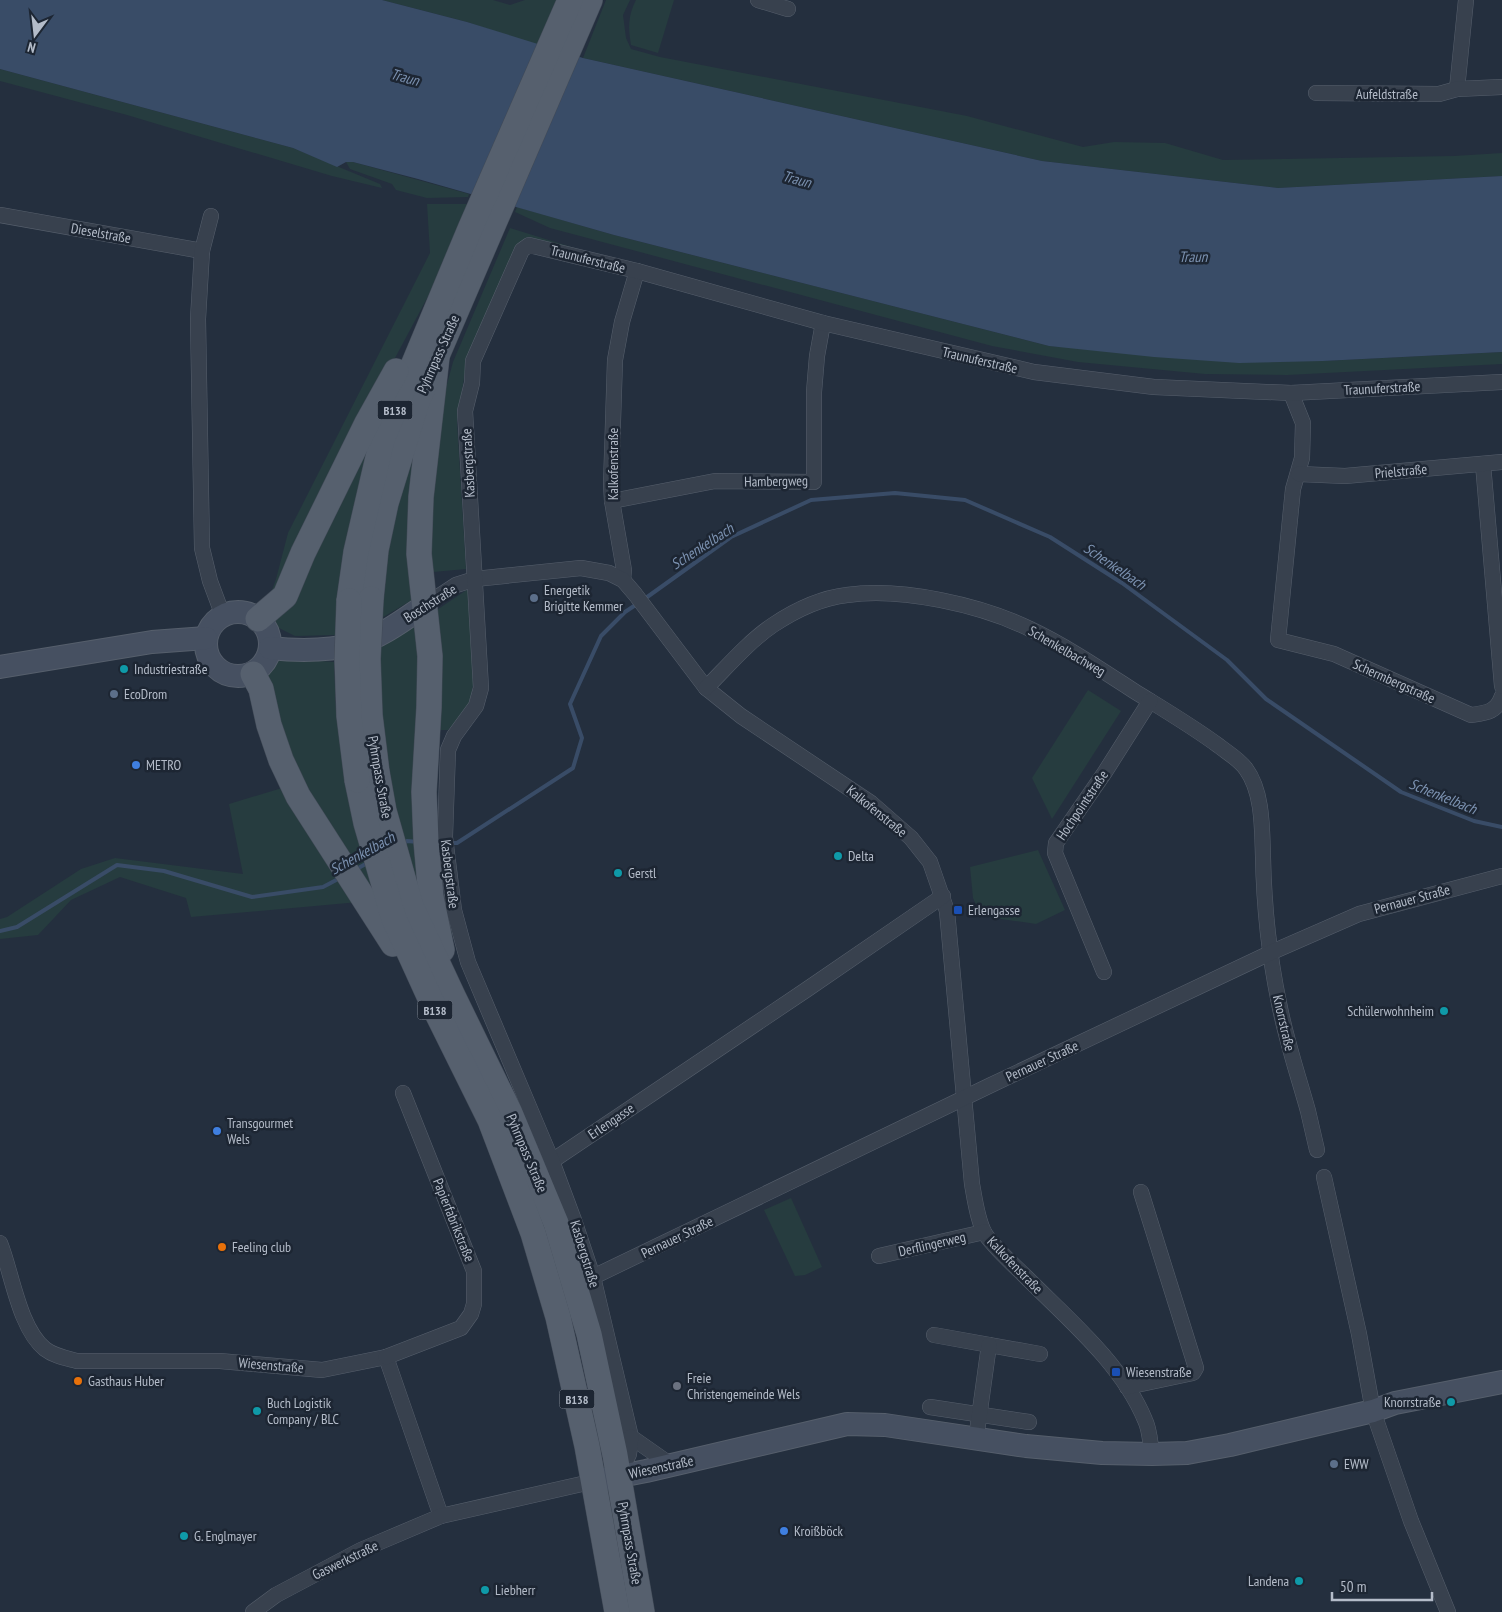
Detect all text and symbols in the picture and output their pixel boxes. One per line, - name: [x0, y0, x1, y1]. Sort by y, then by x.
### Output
- north arrow: [10, 10, 60, 60]
- text: N: [26, 38, 38, 57]
- water label: Traun: [389, 64, 423, 90]
- street label: Aufeldstraße: [1356, 85, 1418, 103]
- water label: Traun: [781, 166, 815, 192]
- street label: Dieselstraße: [70, 219, 133, 247]
- street label: Traunuferstraße: [549, 241, 628, 277]
- water label: Traun: [1179, 247, 1209, 266]
- street label: Pyhrnpass Straße: [413, 312, 463, 396]
- street label: Traunuferstraße: [941, 343, 1020, 377]
- street label: Traunuferstraße: [1343, 377, 1421, 399]
- road number: B138: [378, 400, 412, 420]
- street label: Kalkofenstraße: [604, 427, 622, 500]
- street label: Kasbergstraße: [457, 428, 479, 498]
- street label: Prielstraße: [1374, 460, 1428, 482]
- street label: Hambergweg: [744, 471, 808, 491]
- water label: Schenkelbach: [667, 518, 738, 573]
- water label: Schenkelbach: [1080, 538, 1151, 594]
- street label: Boschstraße: [400, 580, 460, 626]
- place label: Energetik Brigitte Kemmer: [544, 581, 623, 615]
- marker: Energetik Brigitte Kemmer: [528, 592, 540, 604]
- street label: Schenkelbachweg: [1025, 622, 1109, 680]
- street label: Schermbergstraße: [1350, 655, 1438, 707]
- place label: Industriestraße: [134, 660, 208, 678]
- marker: Industriestraße: [118, 663, 130, 675]
- place label: EcoDrom: [124, 685, 167, 703]
- marker: EcoDrom: [108, 688, 120, 700]
- street label: Pyhrnpass Straße: [364, 734, 396, 820]
- place label: METRO: [146, 756, 182, 774]
- marker: METRO: [130, 759, 142, 771]
- street label: Hochpointstraße: [1052, 766, 1112, 843]
- water label: Schenkelbach: [1407, 774, 1481, 819]
- street label: Kalkofenstraße: [843, 781, 911, 841]
- water label: Schenkelbach: [326, 827, 399, 879]
- street label: Kasbergstraße: [437, 838, 463, 910]
- place label: Delta: [848, 847, 874, 865]
- marker: Delta: [832, 850, 844, 862]
- place label: Gerstl: [628, 864, 657, 882]
- marker: Gerstl: [612, 867, 624, 879]
- street label: Pernauer Straße: [1372, 880, 1452, 918]
- place label: Erlengasse: [968, 901, 1020, 919]
- marker: Erlengasse: [952, 904, 964, 916]
- street label: Knorrstraße: [1269, 993, 1299, 1053]
- road number: B138: [418, 1000, 452, 1020]
- place label: Schülerwohnheim: [1347, 1002, 1434, 1020]
- marker: Schülerwohnheim: [1438, 1005, 1450, 1017]
- street label: Pernauer Straße: [1003, 1036, 1081, 1086]
- street label: Erlengasse: [584, 1099, 638, 1143]
- street label: Pyhrnpass Straße: [502, 1111, 552, 1195]
- place label: Transgourmet Wels: [227, 1114, 293, 1148]
- marker: Transgourmet Wels: [211, 1125, 223, 1137]
- street label: Papierfabrikstraße: [429, 1176, 479, 1265]
- street label: Pernauer Straße: [638, 1212, 716, 1262]
- street label: Kasbergstraße: [566, 1218, 604, 1290]
- street label: Derflingerweg: [897, 1228, 967, 1260]
- street label: Kalkofenstraße: [983, 1233, 1047, 1298]
- place label: Feeling club: [232, 1238, 291, 1256]
- marker: Feeling club: [216, 1241, 228, 1253]
- street label: Wiesenstraße: [238, 1353, 305, 1377]
- place label: Wiesenstraße: [1126, 1363, 1192, 1381]
- marker: Wiesenstraße: [1110, 1366, 1122, 1378]
- place label: Freie Christengemeinde Wels: [687, 1369, 800, 1403]
- place label: Gasthaus Huber: [88, 1372, 164, 1390]
- marker: Gasthaus Huber: [72, 1375, 84, 1387]
- marker: Freie Christengemeinde Wels: [671, 1380, 683, 1392]
- road number: B138: [560, 1390, 594, 1408]
- place label: Knorrstraße: [1384, 1393, 1441, 1411]
- place label: Buch Logistik Company / BLC: [267, 1394, 340, 1428]
- marker: Knorrstraße: [1445, 1396, 1457, 1408]
- marker: Buch Logistik Company / BLC: [251, 1405, 263, 1417]
- street label: Wiesenstraße: [627, 1451, 695, 1483]
- place label: EWW: [1344, 1455, 1369, 1473]
- marker: EWW: [1328, 1458, 1340, 1470]
- street label: Pyhrnpass Straße: [614, 1500, 646, 1586]
- place label: Kroißböck: [794, 1522, 843, 1540]
- marker: Kroißböck: [778, 1525, 790, 1537]
- place label: G. Englmayer: [194, 1527, 257, 1545]
- marker: G. Englmayer: [178, 1530, 190, 1542]
- street label: Gaswerkstraße: [309, 1536, 381, 1584]
- scale bar: [1332, 1570, 1432, 1602]
- place label: Landena: [1248, 1572, 1289, 1590]
- marker: Landena: [1293, 1575, 1305, 1587]
- text: 50 m: [1340, 1577, 1366, 1596]
- place label: Liebherr: [495, 1581, 535, 1599]
- marker: Liebherr: [479, 1584, 491, 1596]

